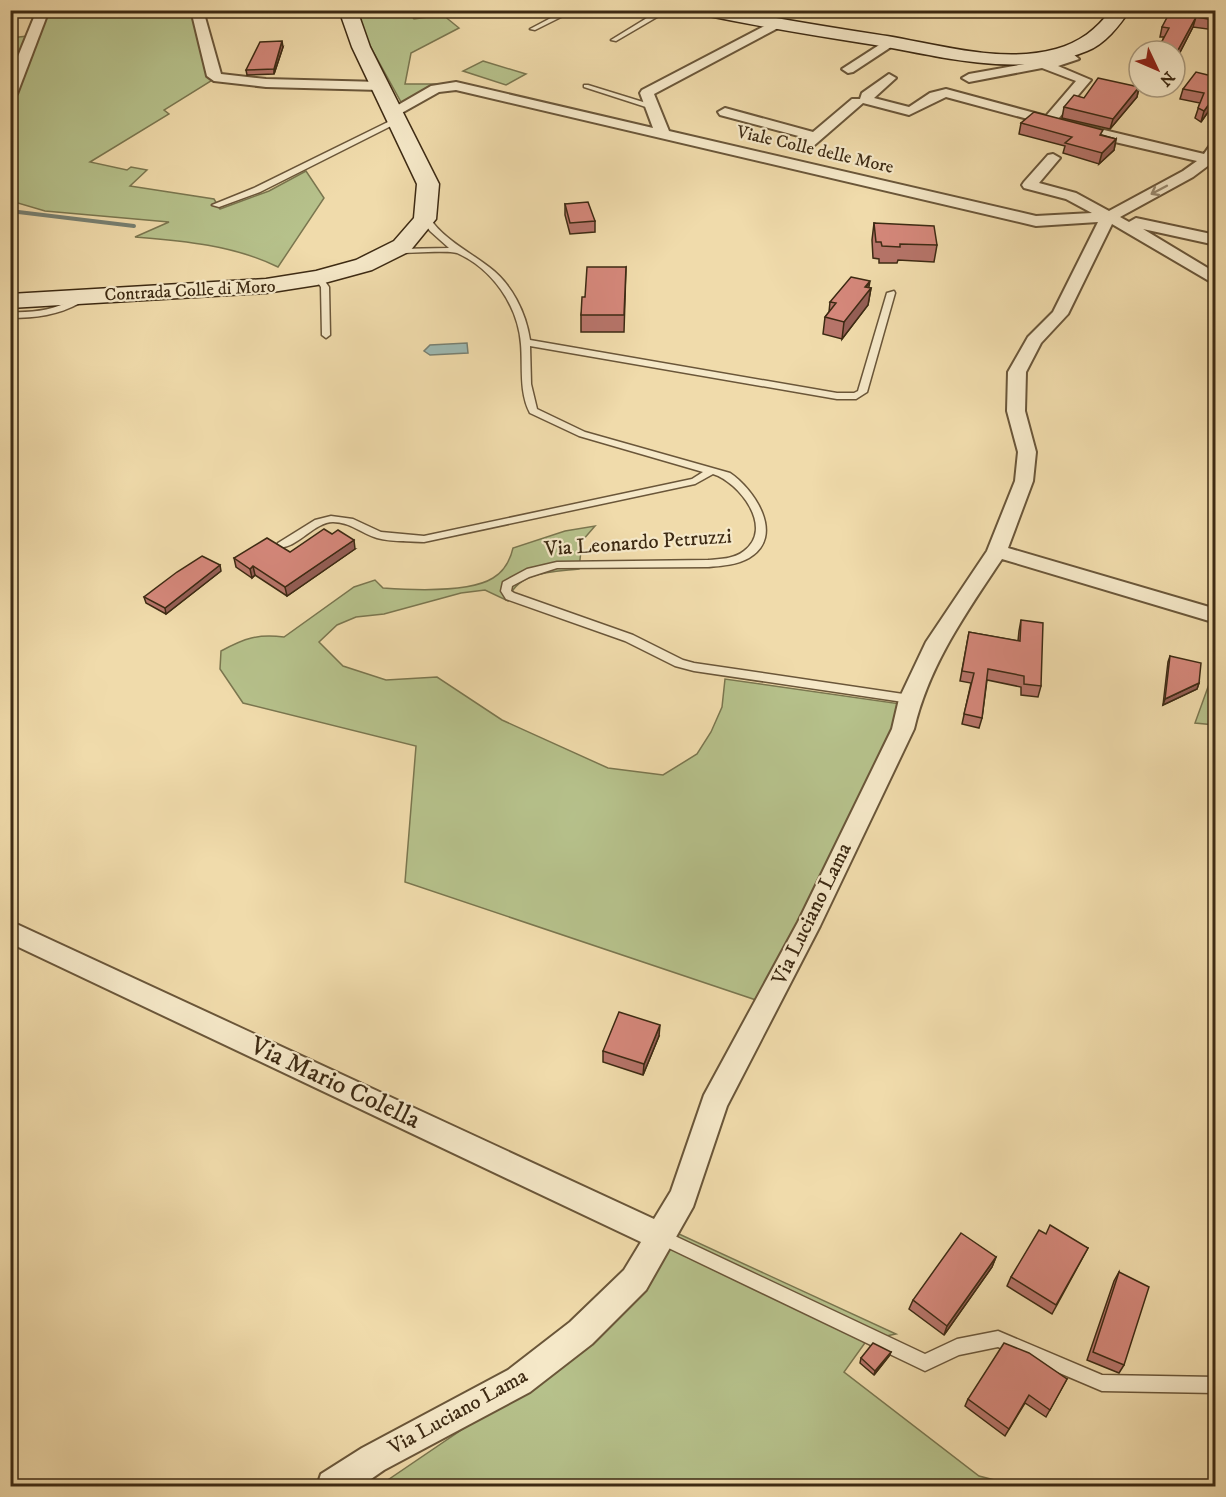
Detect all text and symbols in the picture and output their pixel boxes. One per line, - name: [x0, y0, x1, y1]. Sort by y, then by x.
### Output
- north arrow: [1127, 39, 1187, 99]
- text: N: [1155, 67, 1179, 90]
- street label: Viale Colle delle More: [733, 121, 896, 179]
- one-way arrow: [1151, 185, 1169, 196]
- street label: Contrada Colle di Moro: [104, 276, 276, 306]
- street label: Via Leonardo Petruzzi: [542, 523, 733, 563]
- street label: Via Luciano Lama: [766, 839, 858, 990]
- street label: Via Mario Colella: [244, 1029, 425, 1137]
- street label: Via Luciano Lama: [383, 1363, 532, 1461]

